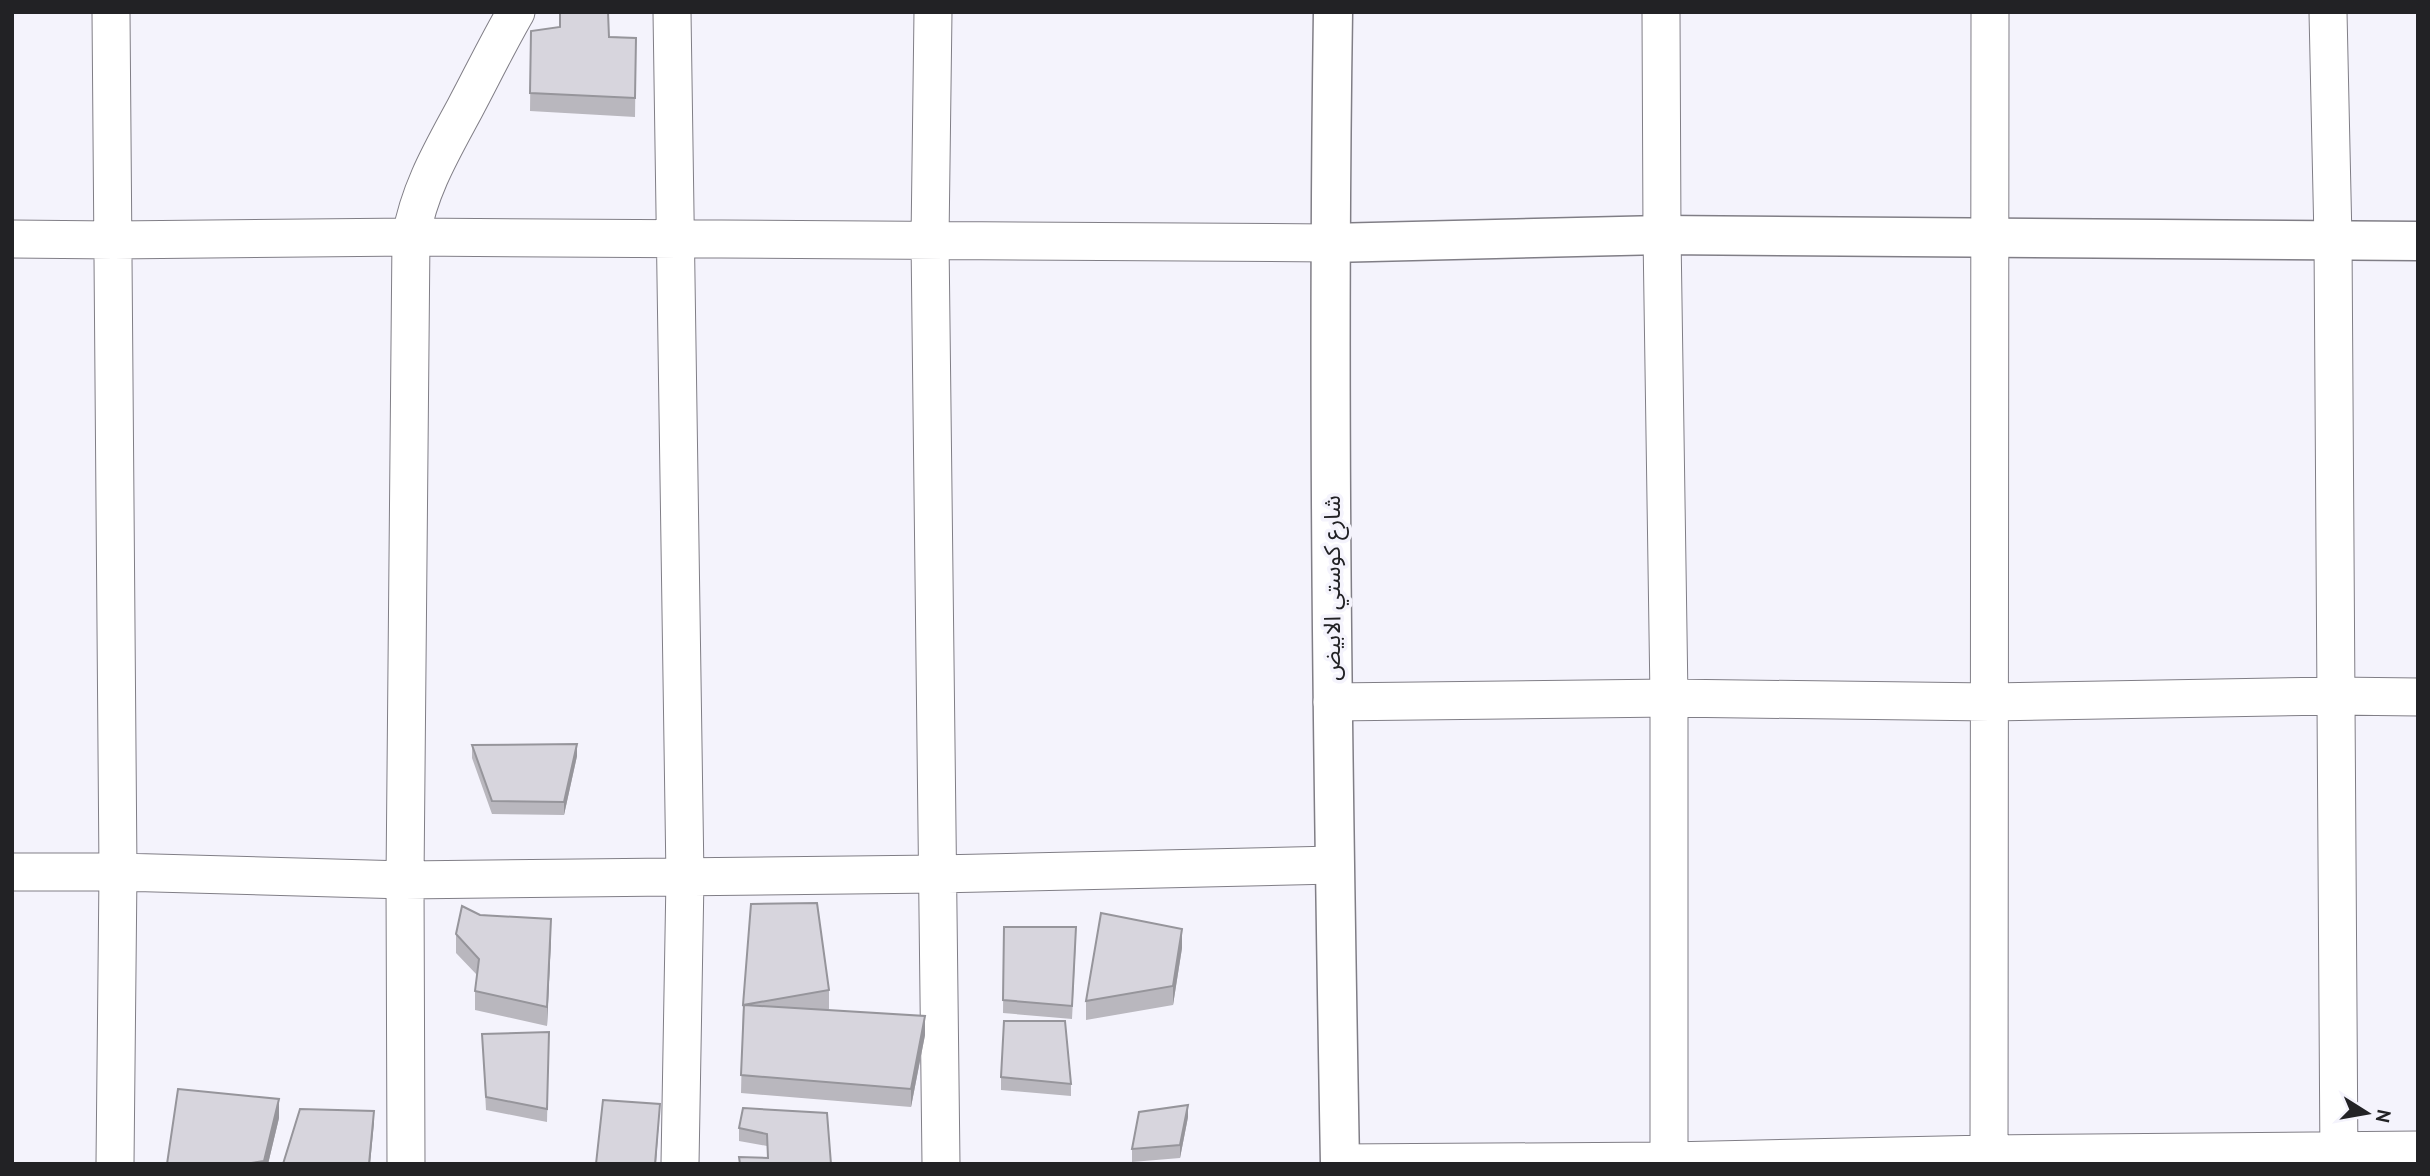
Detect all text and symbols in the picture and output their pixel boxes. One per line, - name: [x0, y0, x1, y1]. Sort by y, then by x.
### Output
- street label: شارع كوستي الابيض: [1317, 495, 1349, 681]
- north arrow: [2332, 1078, 2402, 1148]
- text: N: [2371, 1108, 2397, 1125]

